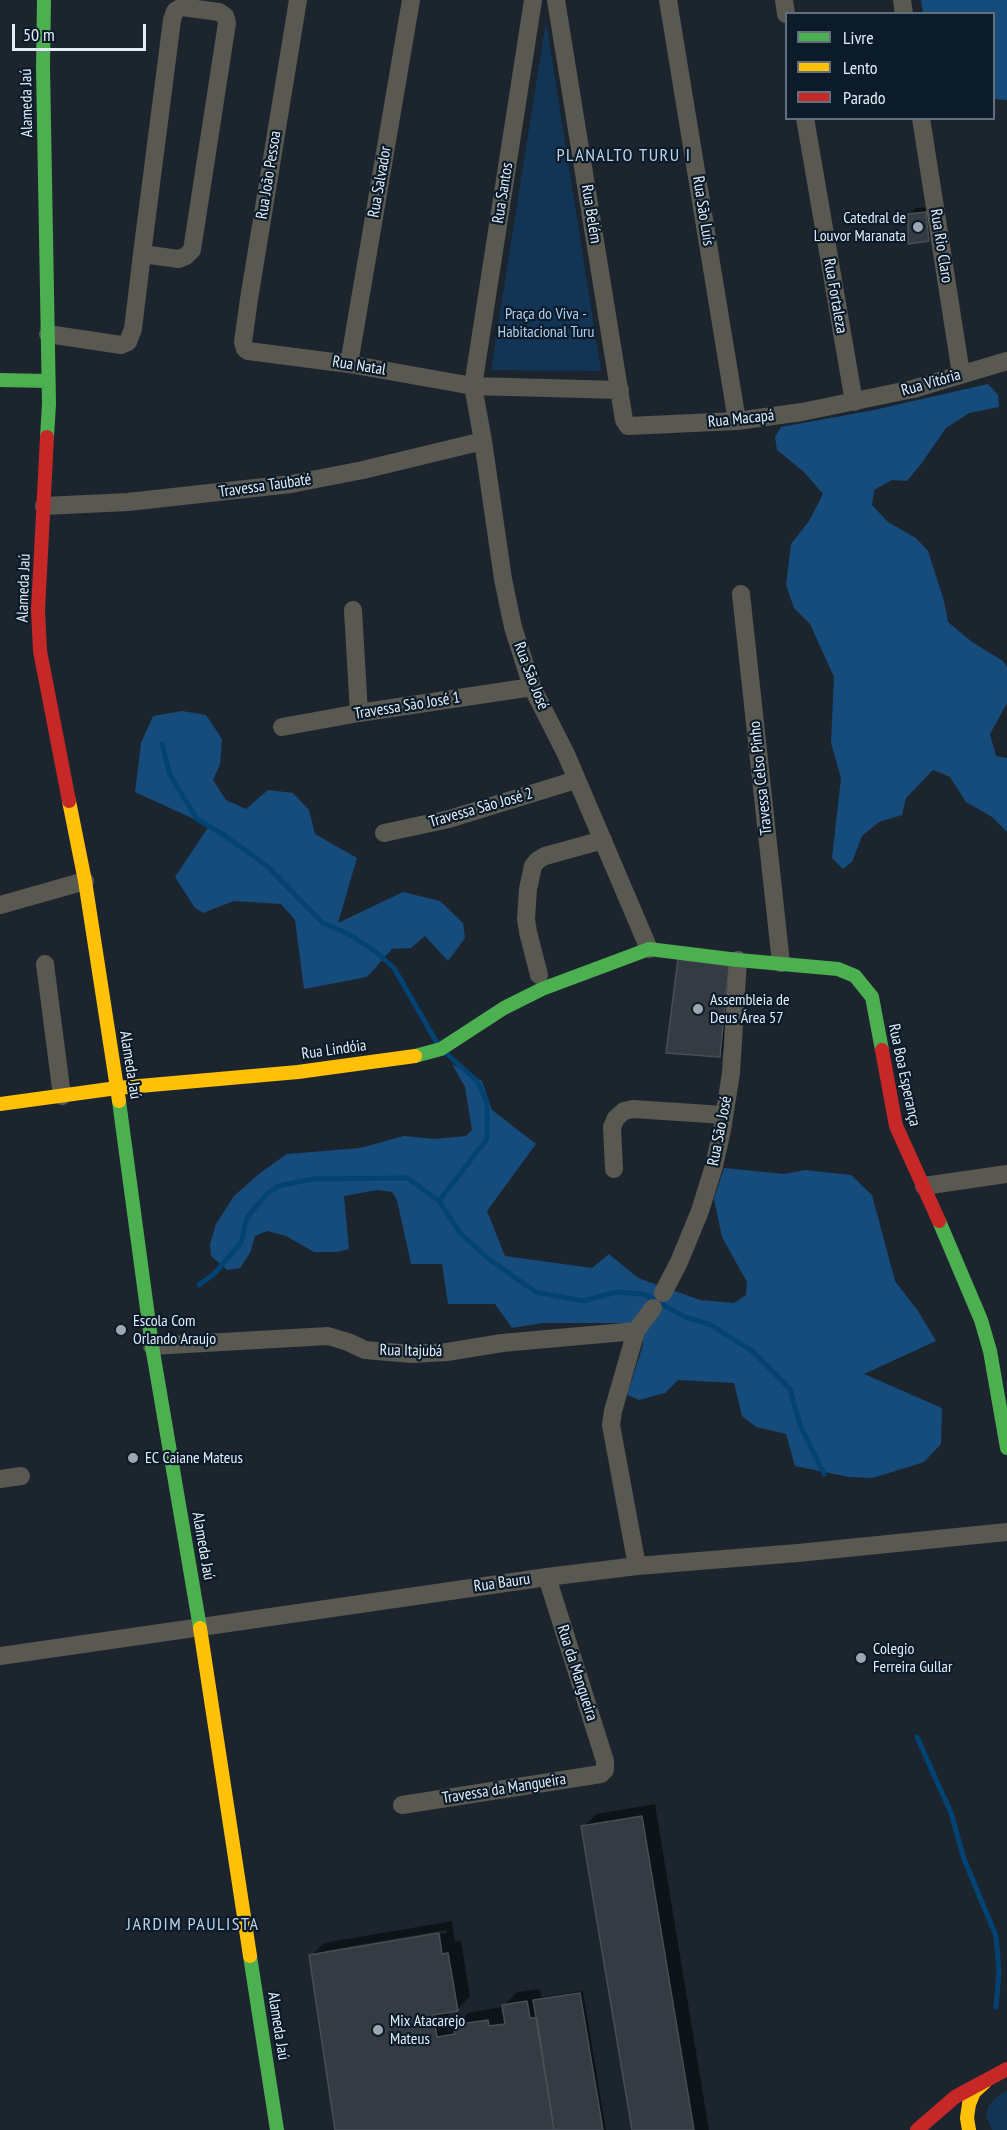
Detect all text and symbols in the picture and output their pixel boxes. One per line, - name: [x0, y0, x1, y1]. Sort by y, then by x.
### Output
- scale bar: [15, 12, 148, 50]
- legend: [785, 12, 995, 120]
- text: 50 m: [23, 23, 55, 46]
- text: Livre: [843, 26, 874, 49]
- text: Lento: [843, 56, 878, 79]
- street label: Alameda Jaú: [17, 69, 37, 137]
- text: Parado: [843, 86, 886, 109]
- street label: Rua João Pessoa: [253, 129, 285, 221]
- street label: Rua Salvador: [364, 145, 396, 219]
- district label: PLANALTO TURU I: [556, 145, 692, 167]
- street label: Rua Santos: [489, 161, 517, 225]
- street label: Rua São Luís: [688, 175, 718, 247]
- street label: Rua Belém: [577, 183, 605, 245]
- place label: Catedral de Louvor Maranata: [814, 208, 906, 246]
- street label: Rua Rio Claro: [926, 208, 956, 284]
- marker: Catedral de Louvor Maranata: [911, 220, 925, 234]
- street label: Rua Fortaleza: [819, 257, 851, 335]
- park label: Praça do Viva - Habitacional Turu: [498, 304, 594, 342]
- street label: Rua Natal: [331, 352, 387, 380]
- street label: Rua Vitória: [899, 365, 963, 401]
- street label: Rua Macapá: [707, 406, 775, 432]
- street label: Travessa Taubaté: [217, 470, 313, 502]
- street label: Alameda Jaú: [13, 553, 35, 623]
- street label: Rua São José: [509, 640, 553, 712]
- street label: Travessa São José 1: [353, 688, 461, 724]
- street label: Travessa Celso Pinho: [745, 720, 777, 836]
- street label: Travessa São José 2: [427, 784, 535, 832]
- place label: Assembleia de Deus Área 57: [710, 990, 789, 1028]
- marker: Assembleia de Deus Área 57: [691, 1002, 705, 1016]
- street label: Rua Boa Esperança: [884, 1022, 924, 1128]
- street label: Alameda Jaú: [115, 1030, 145, 1100]
- street label: Rua Lindóia: [300, 1036, 368, 1064]
- street label: Rua São José: [704, 1094, 736, 1168]
- place label: Escola Com Orlando Araujo: [133, 1311, 216, 1349]
- marker: Escola Com Orlando Araujo: [114, 1323, 128, 1337]
- street label: Rua Itajubá: [380, 1341, 442, 1361]
- place label: EC Caiane Mateus: [145, 1448, 243, 1468]
- marker: EC Caiane Mateus: [126, 1451, 140, 1465]
- street label: Alameda Jaú: [188, 1511, 218, 1581]
- street label: Rua Bauru: [473, 1570, 531, 1596]
- street label: Rua da Mangueira: [553, 1623, 601, 1723]
- place label: Colegio Ferreira Gullar: [873, 1639, 952, 1677]
- marker: Colegio Ferreira Gullar: [854, 1651, 868, 1665]
- street label: Travessa da Mangueira: [441, 1770, 567, 1808]
- district label: JARDIM PAULISTA: [127, 1914, 259, 1936]
- street label: Alameda Jaú: [263, 1991, 293, 2061]
- place label: Mix Atacarejo Mateus: [390, 2011, 465, 2049]
- marker: Mix Atacarejo Mateus: [371, 2023, 385, 2037]

